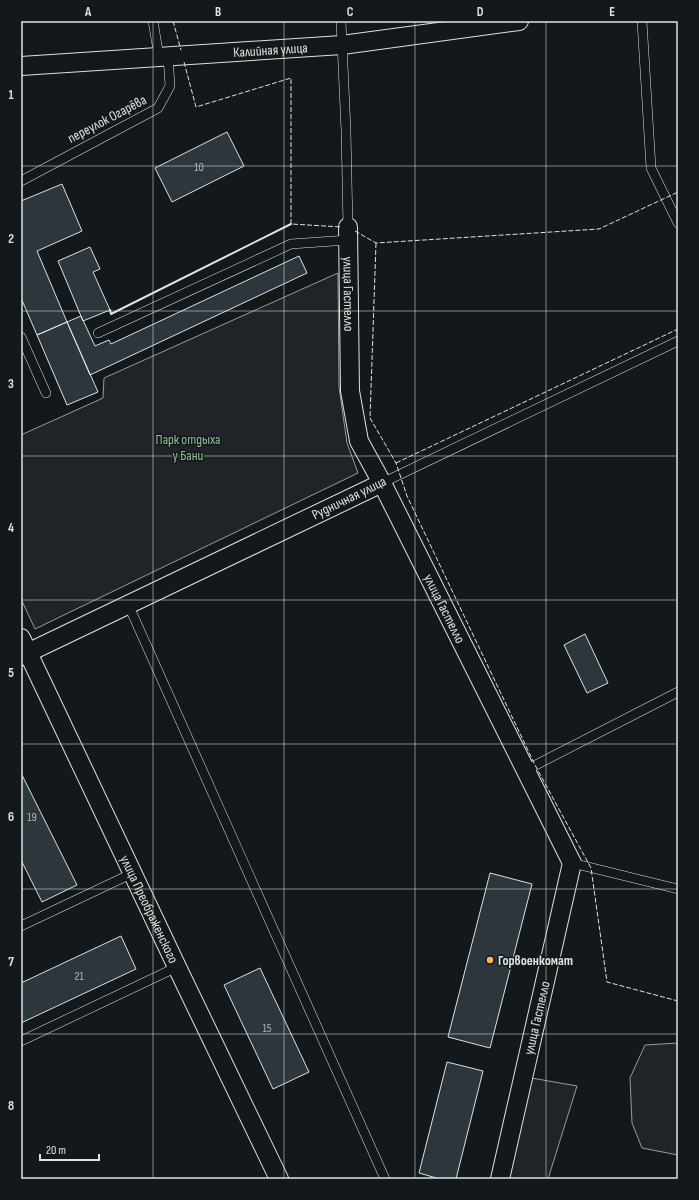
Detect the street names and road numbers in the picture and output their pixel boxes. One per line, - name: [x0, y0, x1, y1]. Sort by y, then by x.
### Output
- street label: Калийная улица: [233, 39, 308, 61]
- street label: переулок Огарёва: [65, 91, 149, 147]
- street label: улица Гастелло: [340, 256, 358, 332]
- street label: Рудничная улица: [309, 473, 389, 523]
- street label: улица Гастелло: [420, 571, 469, 646]
- street label: улица Преображенского: [117, 852, 182, 966]
- street label: улица Гастелло: [520, 979, 554, 1057]

